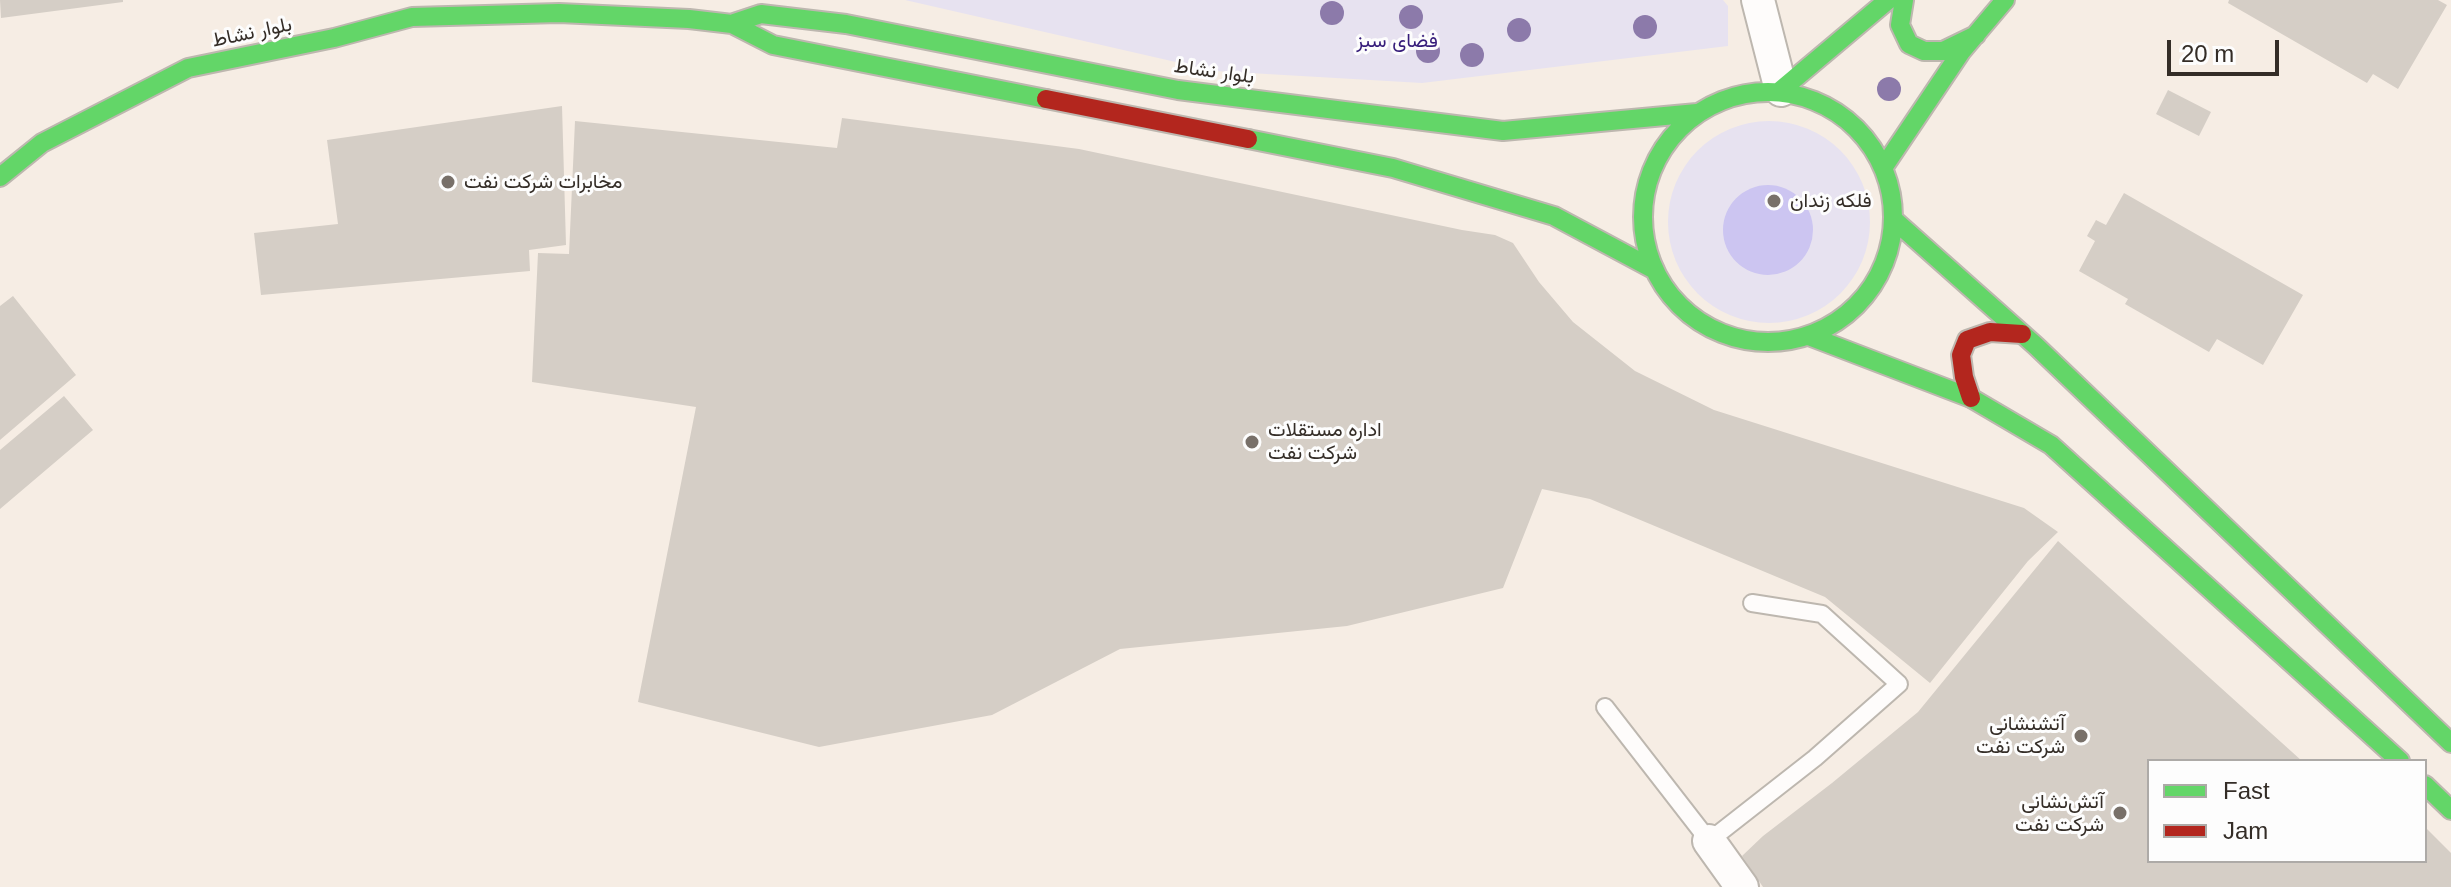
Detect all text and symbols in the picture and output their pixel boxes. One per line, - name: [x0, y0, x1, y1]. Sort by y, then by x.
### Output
- street label: بلوار نشاط: [210, 13, 294, 53]
- scale bar: [2171, 24, 2283, 74]
- park label: فضای سبز: [1356, 29, 1438, 53]
- text: 20 m: [2181, 40, 2234, 67]
- street label: بلوار نشاط: [1172, 54, 1256, 90]
- place label: مخابرات شرکت نفت: [464, 170, 622, 194]
- marker: مخابرات شرکت نفت: [439, 173, 457, 191]
- place label: فلکه زندان: [1790, 189, 1872, 213]
- marker: فلکه زندان: [1765, 192, 1783, 210]
- place label: اداره مستقلات شرکت نفت: [1268, 418, 1382, 465]
- marker: اداره مستقلات شرکت نفت: [1243, 433, 1261, 451]
- place label: آتشنشانی شرکت نفت: [1976, 712, 2065, 759]
- marker: آتشنشانی شرکت نفت: [2072, 727, 2090, 745]
- legend: [2147, 759, 2427, 863]
- text: Fast: [2223, 777, 2270, 804]
- place label: آتش‌نشانی شرکت نفت: [2015, 790, 2104, 837]
- marker: آتش‌نشانی شرکت نفت: [2111, 804, 2129, 822]
- text: Jam: [2223, 817, 2268, 844]

